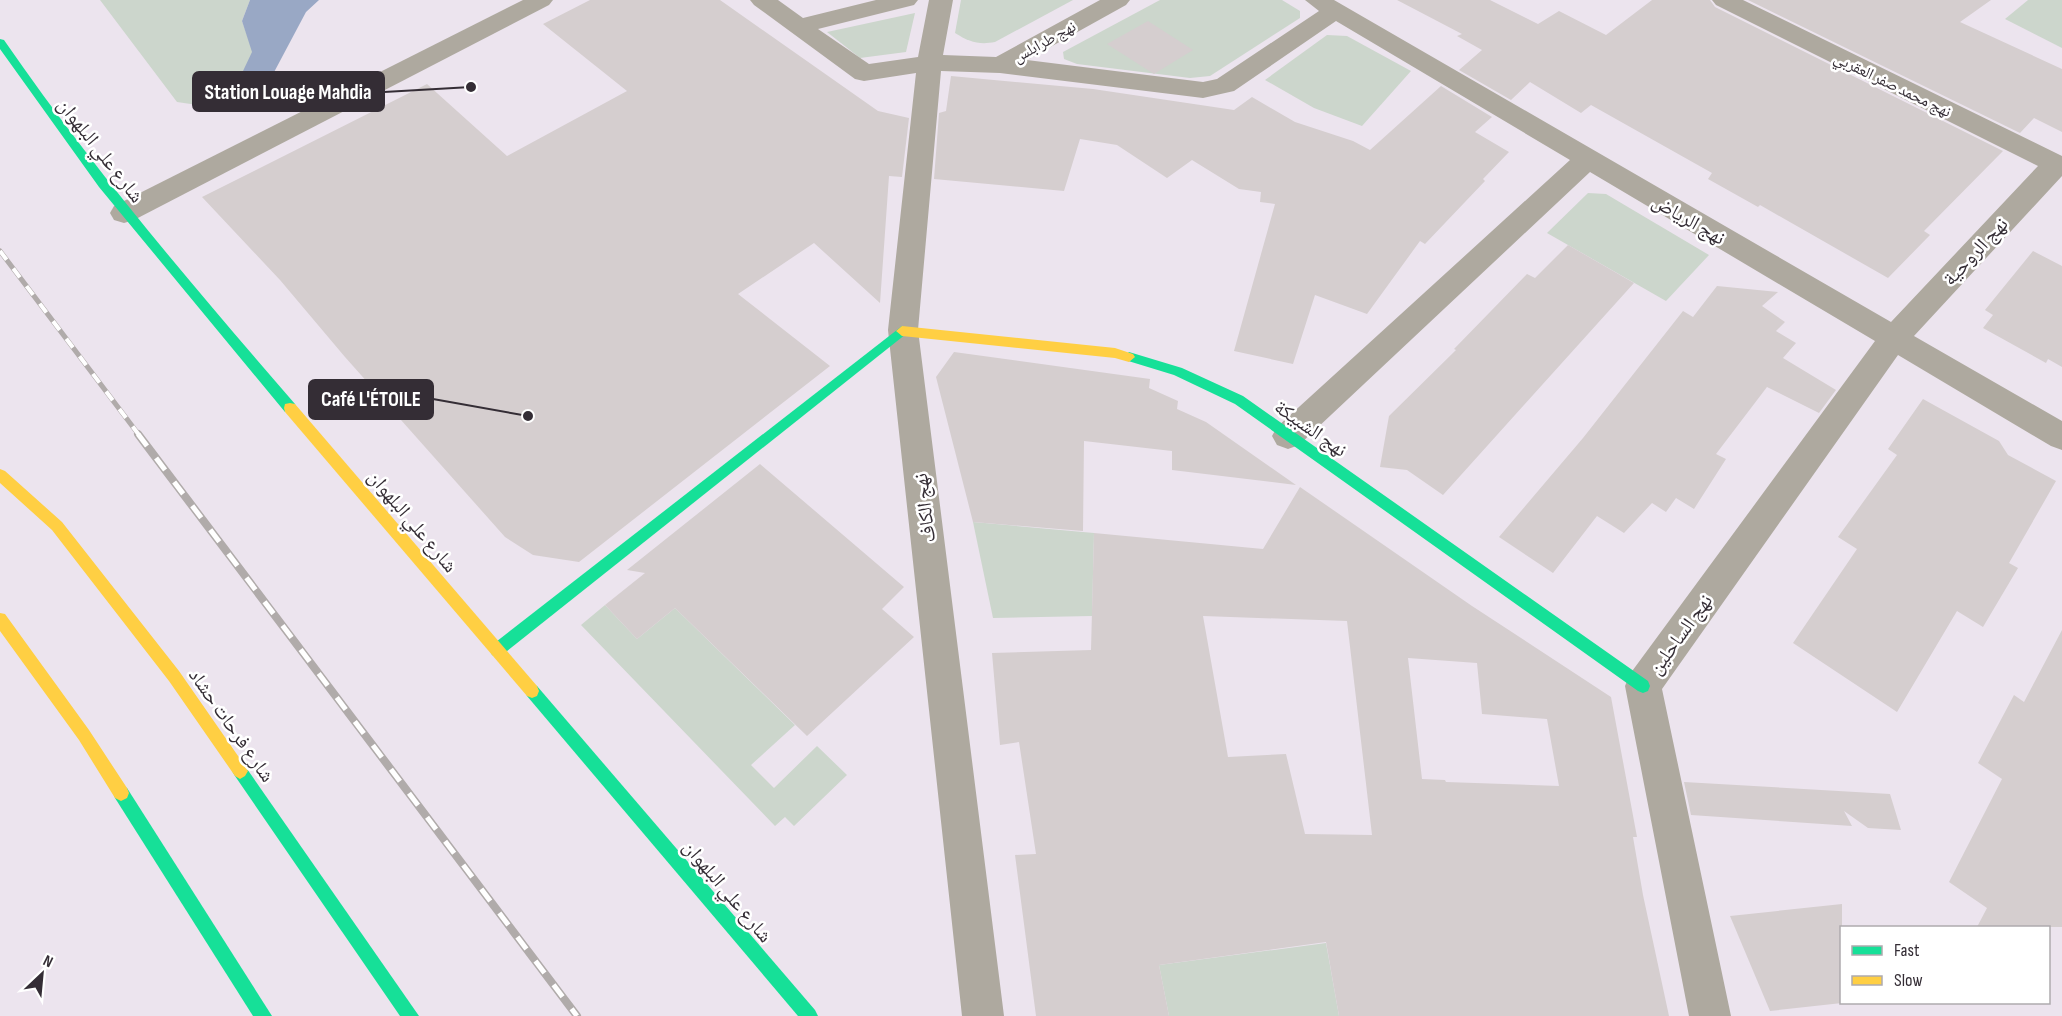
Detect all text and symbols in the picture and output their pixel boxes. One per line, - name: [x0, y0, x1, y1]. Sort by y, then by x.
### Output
- street label: نهج طرابلس: [1010, 17, 1080, 67]
- street label: نهج محمد صفر العقربي: [1830, 49, 1954, 124]
- callout: Station Louage Mahdia: [193, 72, 384, 111]
- text: Station Louage Mahdia: [204, 80, 372, 105]
- street label: شارع علي البلهوان: [49, 93, 149, 210]
- street label: نهج الرياض: [1648, 189, 1729, 250]
- street label: نهج الروحية: [1938, 212, 2014, 291]
- callout: Café L'ÉTOILE: [309, 380, 433, 419]
- text: Café L'ÉTOILE: [321, 387, 421, 412]
- street label: نهج الشبيكة: [1269, 395, 1351, 462]
- street label: شارع علي البلهوان: [360, 466, 462, 580]
- street label: نهج الكاف: [909, 472, 941, 544]
- street label: نهج الساحلين: [1644, 590, 1718, 679]
- street label: شارع فرحات حشاد: [183, 664, 279, 787]
- street label: شارع علي البلهوان: [675, 836, 777, 950]
- legend: [1840, 926, 2050, 1004]
- text: Fast: [1894, 940, 1920, 961]
- north arrow: [12, 944, 72, 1004]
- text: N: [40, 951, 56, 972]
- text: Slow: [1894, 970, 1923, 991]

